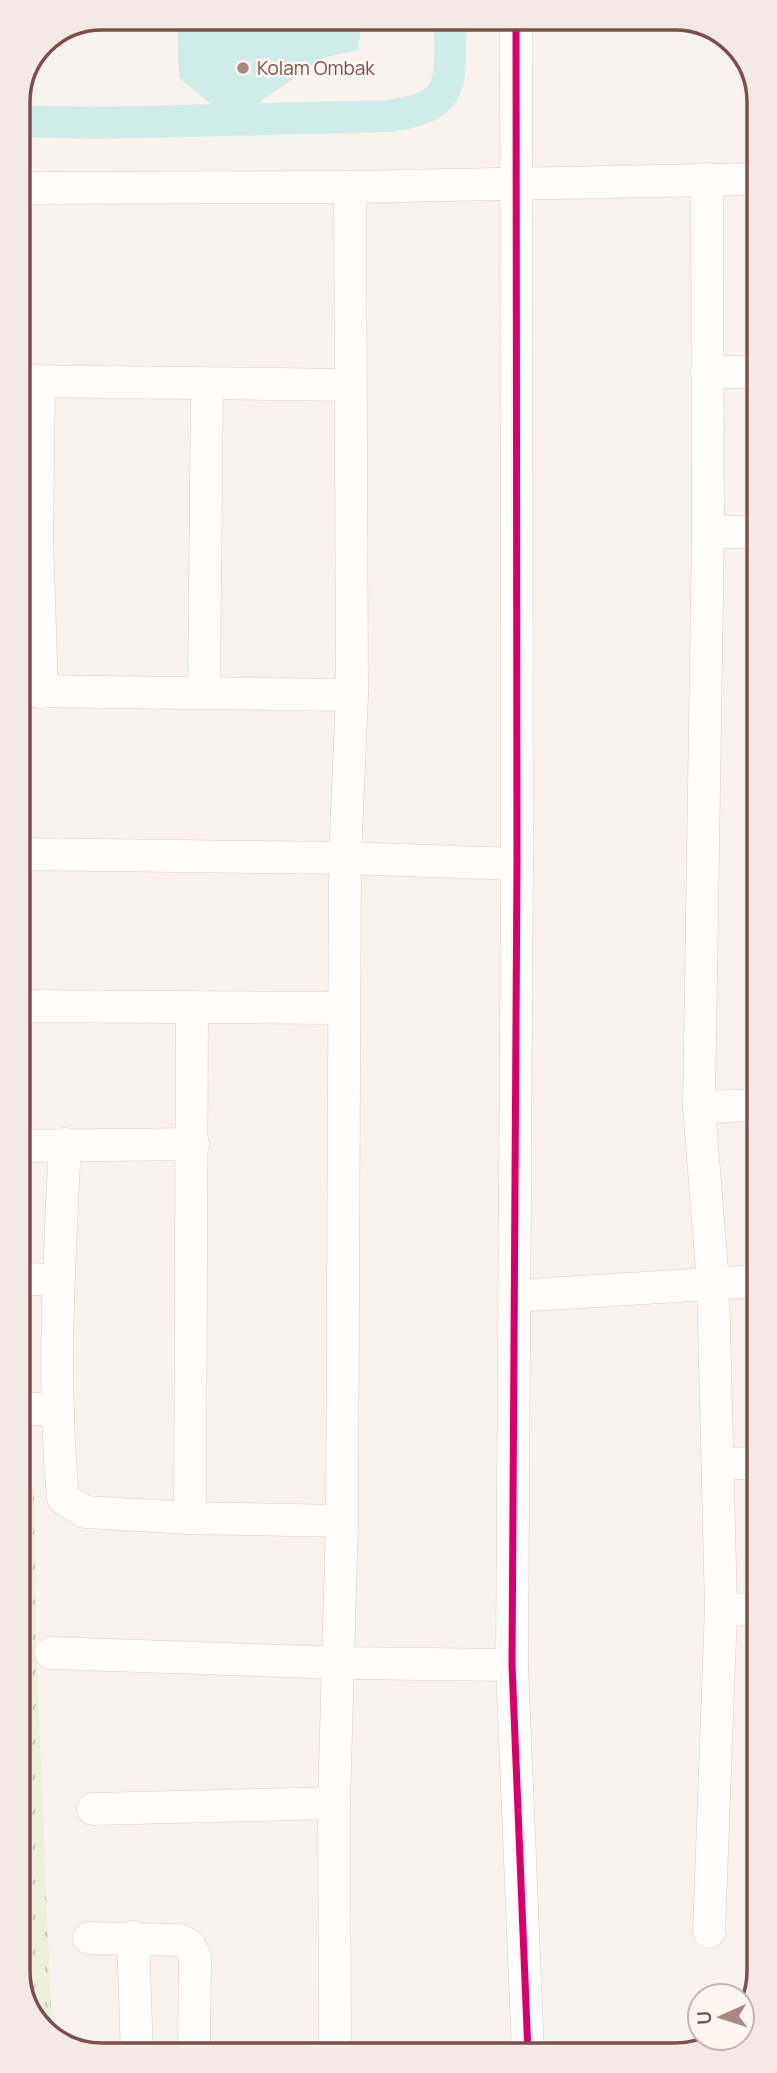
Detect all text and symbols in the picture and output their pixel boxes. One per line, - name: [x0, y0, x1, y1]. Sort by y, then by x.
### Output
- place label: Kolam Ombak: [257, 55, 375, 81]
- marker: Kolam Ombak: [235, 60, 251, 76]
- north arrow: [686, 1982, 756, 2052]
- text: U: [691, 2010, 717, 2025]

